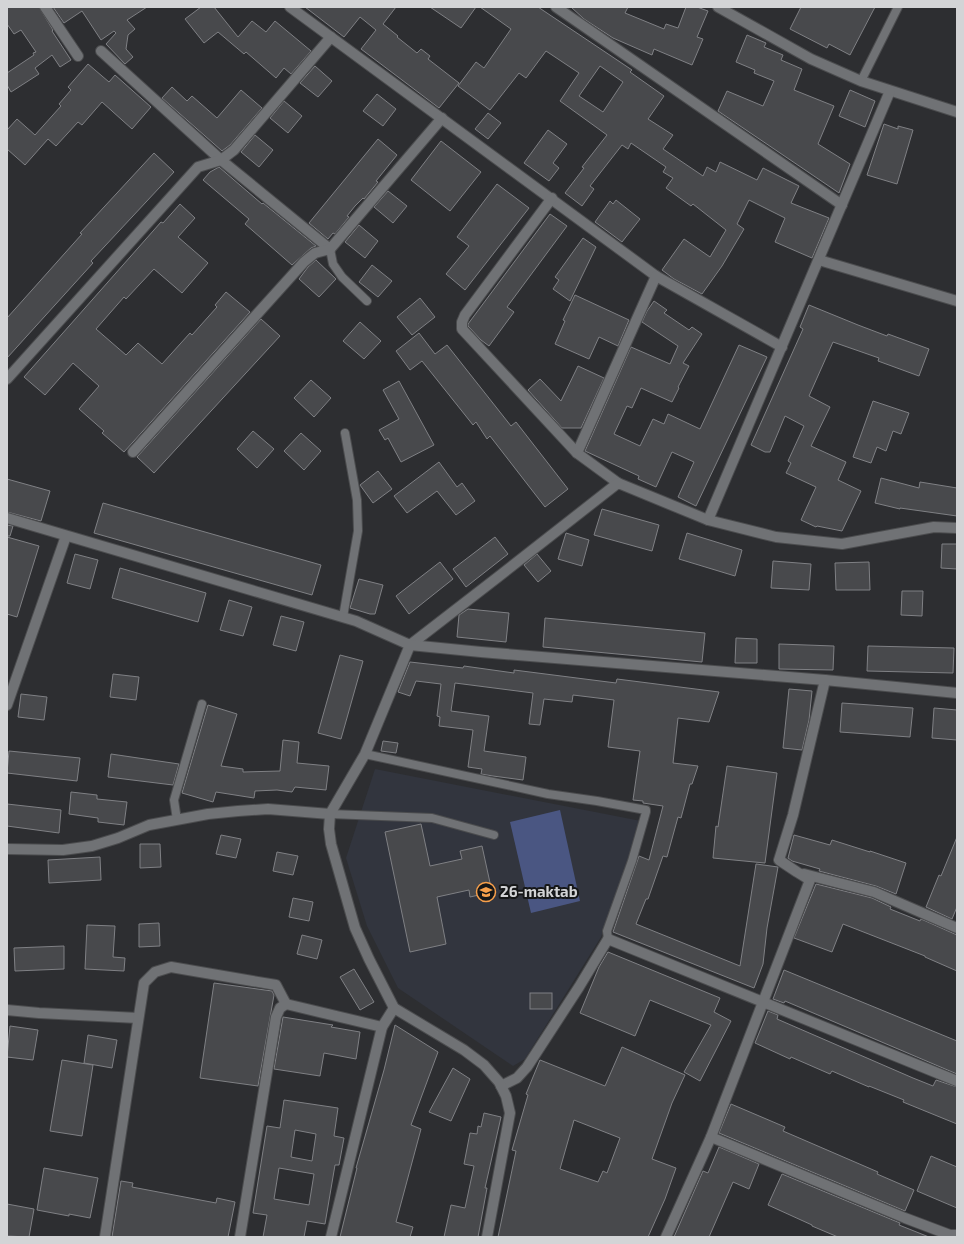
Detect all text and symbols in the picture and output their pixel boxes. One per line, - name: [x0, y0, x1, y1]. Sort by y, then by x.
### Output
- school or university icon: 26-maktab: [475, 881, 497, 903]
- place label: 26-maktab: [500, 882, 578, 900]

